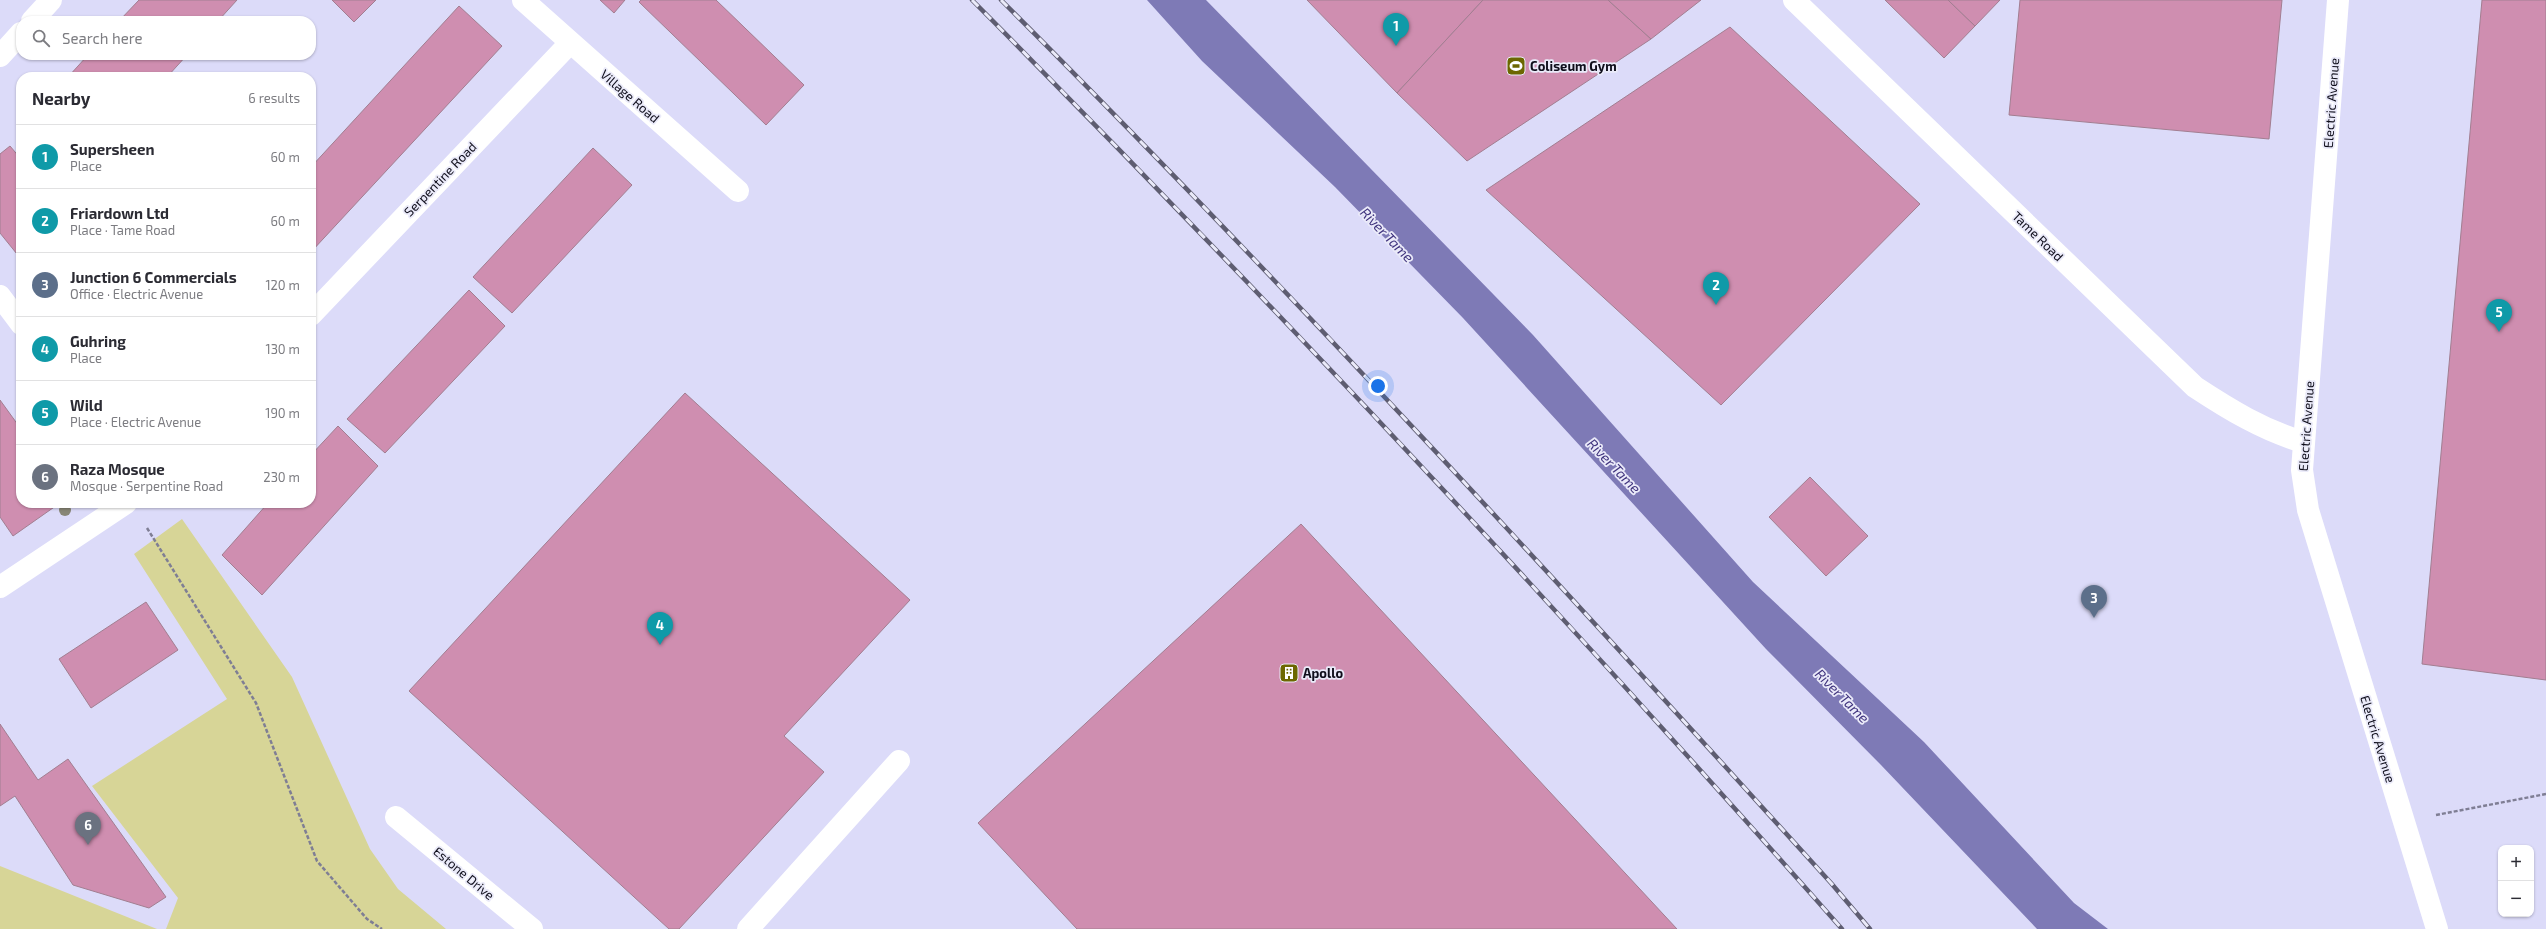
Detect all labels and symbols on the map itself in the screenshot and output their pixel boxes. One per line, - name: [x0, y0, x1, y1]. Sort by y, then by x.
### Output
- pin: 1: [1383, 13, 1409, 46]
- sports icon: Coliseum Gym: [1505, 55, 1527, 77]
- street label: Electric Avenue: [2320, 57, 2342, 149]
- place label: Coliseum Gym: [1530, 58, 1617, 74]
- street label: Village Road: [597, 66, 663, 126]
- street label: Serpentine Road: [401, 139, 479, 219]
- water label: River Tame: [1357, 204, 1418, 266]
- street label: Tame Road: [2009, 208, 2067, 264]
- pin: 2: [1703, 272, 1729, 305]
- pin: 5: [2486, 299, 2512, 332]
- your location: [1368, 376, 1388, 396]
- street label: Electric Avenue: [2295, 380, 2317, 472]
- water label: River Tame: [1584, 435, 1645, 497]
- pin: 3: [2081, 585, 2107, 618]
- pin: 4: [647, 612, 673, 645]
- building icon: Apollo: [1278, 662, 1300, 684]
- place label: Apollo: [1303, 665, 1343, 681]
- water label: River Tame: [1812, 665, 1873, 727]
- street label: Electric Avenue: [2357, 693, 2399, 785]
- pin: 6: [75, 812, 101, 845]
- street label: Estone Drive: [430, 843, 498, 903]

